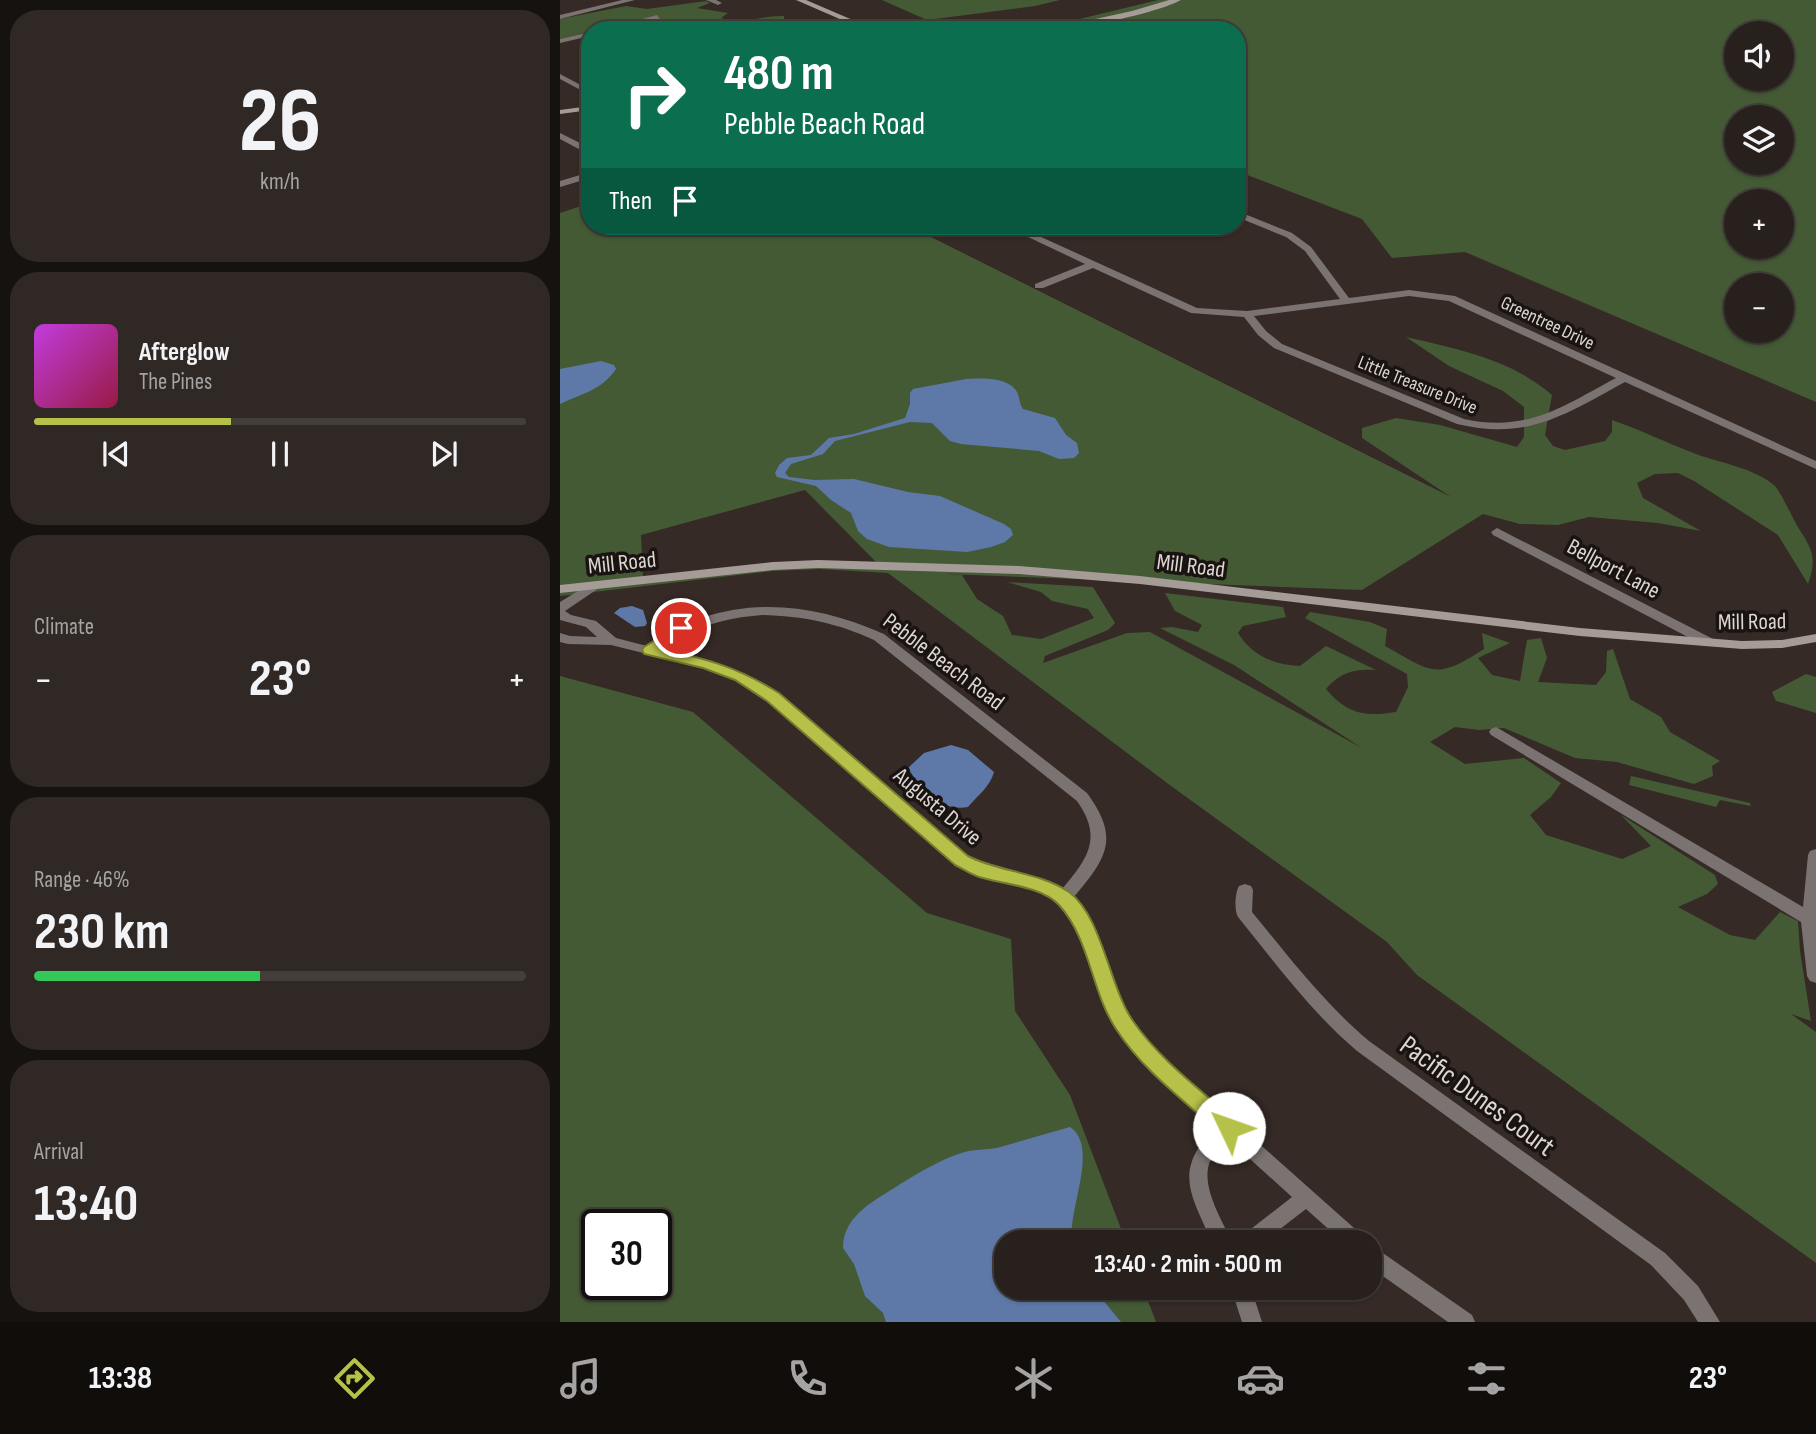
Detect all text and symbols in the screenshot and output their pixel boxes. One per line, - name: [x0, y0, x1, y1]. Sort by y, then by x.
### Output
- map controls: [1724, 21, 1794, 343]
- button: sound: [1724, 21, 1794, 91]
- text: 480 m: [724, 45, 833, 104]
- icon: right: [609, 49, 700, 140]
- text: 26: [239, 68, 321, 177]
- text: Pebble Beach Road: [724, 105, 925, 144]
- button: layers: [1724, 105, 1794, 175]
- text: km/h: [260, 168, 300, 196]
- icon: arrive: [666, 182, 704, 220]
- text: Then: [609, 186, 652, 217]
- button: +: [1724, 189, 1794, 259]
- button: −: [1724, 273, 1794, 343]
- street label: Greentree Drive: [1497, 292, 1598, 355]
- text: Afterglow: [139, 337, 230, 368]
- street label: Little Treasure Drive: [1354, 351, 1480, 420]
- text: The Pines: [139, 368, 212, 396]
- icon: previous: [97, 435, 135, 473]
- icon: pause: [261, 435, 299, 473]
- icon: next: [425, 435, 463, 473]
- street label: Bellport Lane: [1562, 533, 1665, 605]
- street label: Mill Road: [587, 545, 658, 580]
- street label: Mill Road: [1155, 548, 1227, 584]
- pin: [651, 598, 711, 658]
- street label: Pebble Beach Road: [877, 607, 1010, 716]
- street label: Mill Road: [1718, 607, 1786, 637]
- icon: arrive: [662, 609, 700, 647]
- text: Climate: [34, 613, 94, 641]
- text: 23°: [249, 648, 311, 711]
- text: −: [34, 658, 53, 703]
- text: +: [507, 658, 526, 703]
- street label: Augusta Drive: [887, 761, 987, 852]
- text: Range · 46%: [34, 866, 130, 894]
- text: 230 km: [34, 901, 169, 964]
- street label: Pacific Dunes Court: [1393, 1029, 1561, 1163]
- position arrow: [1192, 1091, 1266, 1165]
- text: Arrival: [34, 1138, 83, 1166]
- text: 13:40: [34, 1173, 138, 1236]
- speed limit sign: 30: [581, 1209, 672, 1300]
- text: 13:40 · 2 min · 500 m: [1094, 1249, 1282, 1280]
- icon: directions: [330, 1354, 379, 1403]
- icon: music: [556, 1354, 605, 1403]
- icon: phone: [783, 1354, 832, 1403]
- icon: climate: [1009, 1354, 1058, 1403]
- icon: car: [1236, 1354, 1285, 1403]
- icon: filters: [1462, 1354, 1511, 1403]
- text: 13:38: [89, 1359, 152, 1398]
- text: 23°: [1689, 1359, 1727, 1398]

